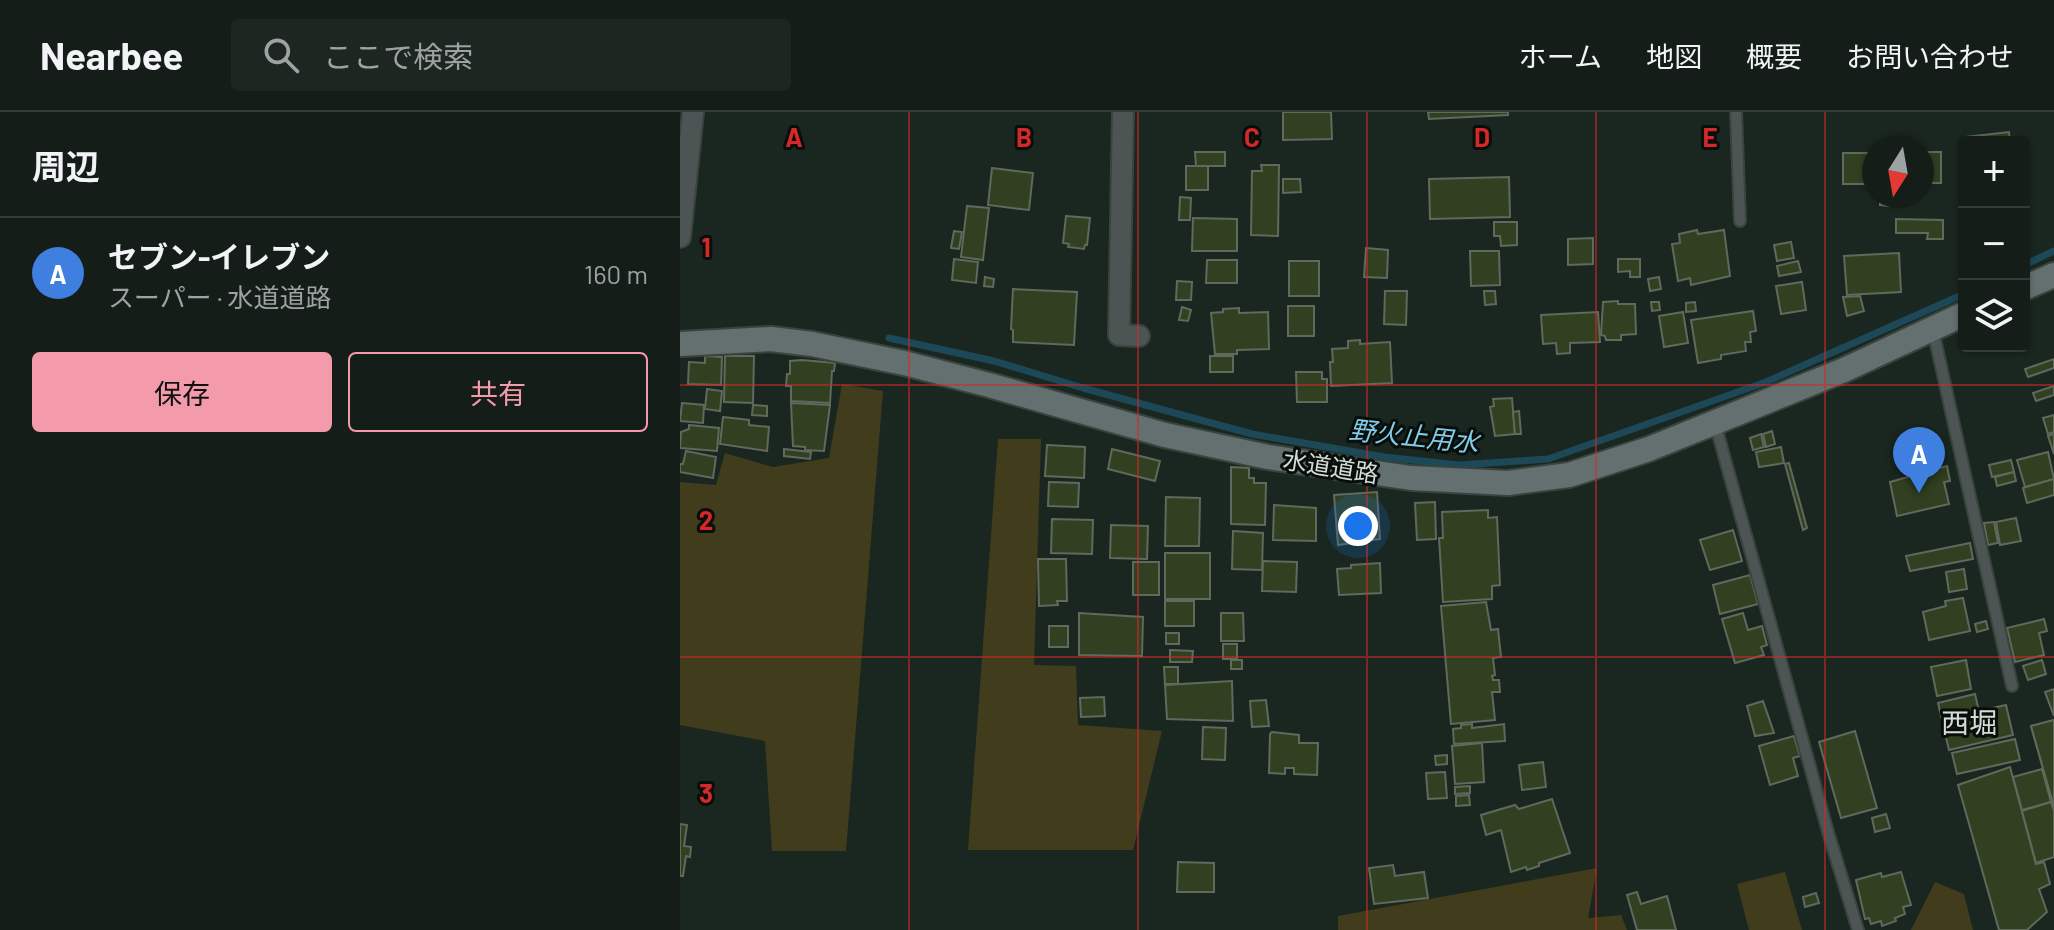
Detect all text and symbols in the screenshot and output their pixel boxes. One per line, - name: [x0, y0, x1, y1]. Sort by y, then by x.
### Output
- search box: [231, 19, 791, 91]
- text: Nearbee: [40, 32, 183, 78]
- icon: search: [259, 33, 303, 77]
- text: ここで検索: [323, 38, 473, 74]
- text: ホーム: [1519, 39, 1602, 73]
- text: 地図: [1646, 39, 1702, 73]
- text: 概要: [1746, 39, 1802, 73]
- text: お問い合わせ: [1846, 39, 2014, 73]
- text: A: [785, 121, 803, 152]
- text: B: [1016, 121, 1032, 152]
- text: C: [1244, 121, 1260, 152]
- text: D: [1474, 121, 1490, 152]
- text: E: [1702, 121, 1718, 152]
- north arrow: [1862, 136, 1934, 208]
- map controls: [1958, 136, 2030, 352]
- button: +: [1958, 136, 2030, 208]
- text: 周辺: [32, 145, 100, 186]
- button: −: [1958, 208, 2030, 280]
- text: 1: [701, 231, 711, 262]
- text: セブン-イレブン: [108, 238, 330, 274]
- text: A: [49, 258, 67, 289]
- text: 160 m: [584, 258, 648, 289]
- button: layers: [1958, 280, 2030, 352]
- text: スーパー · 水道道路: [108, 281, 332, 312]
- button: 保存: [32, 352, 332, 432]
- button: 共有: [348, 352, 648, 432]
- water label: 野火止用水: [1348, 413, 1483, 458]
- pin: A: [1893, 427, 1945, 493]
- street label: 水道道路: [1281, 444, 1381, 488]
- text: 2: [699, 504, 713, 535]
- your location: [1338, 506, 1378, 546]
- district label: 西堀: [1941, 705, 1997, 739]
- text: 3: [699, 777, 713, 808]

